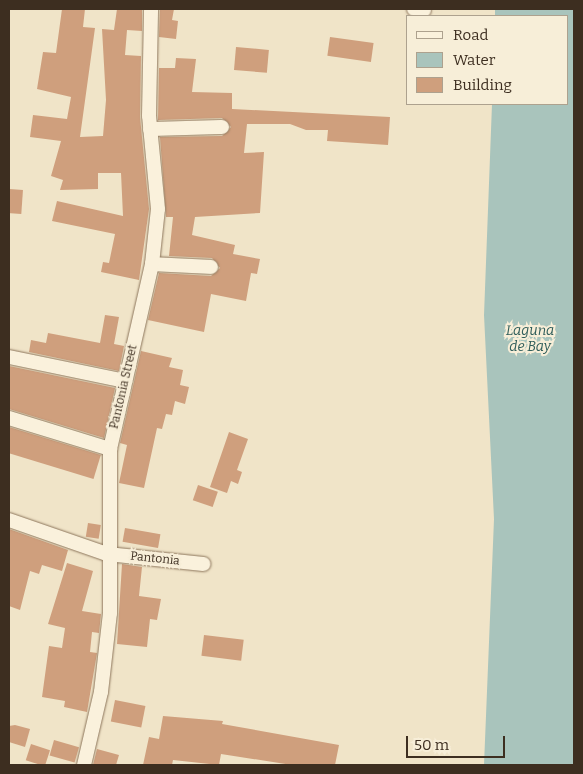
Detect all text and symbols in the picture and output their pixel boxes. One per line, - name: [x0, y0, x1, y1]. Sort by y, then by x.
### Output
- legend: [406, 15, 568, 105]
- text: Road: [453, 26, 488, 44]
- text: Water: [453, 51, 495, 69]
- text: Building: [453, 76, 512, 94]
- water label: Laguna de Bay: [506, 323, 554, 356]
- street label: Pantonia Street: [107, 344, 141, 430]
- street label: Pantonia: [130, 549, 180, 569]
- scale bar: [408, 726, 507, 758]
- text: 50 m: [414, 736, 449, 754]

